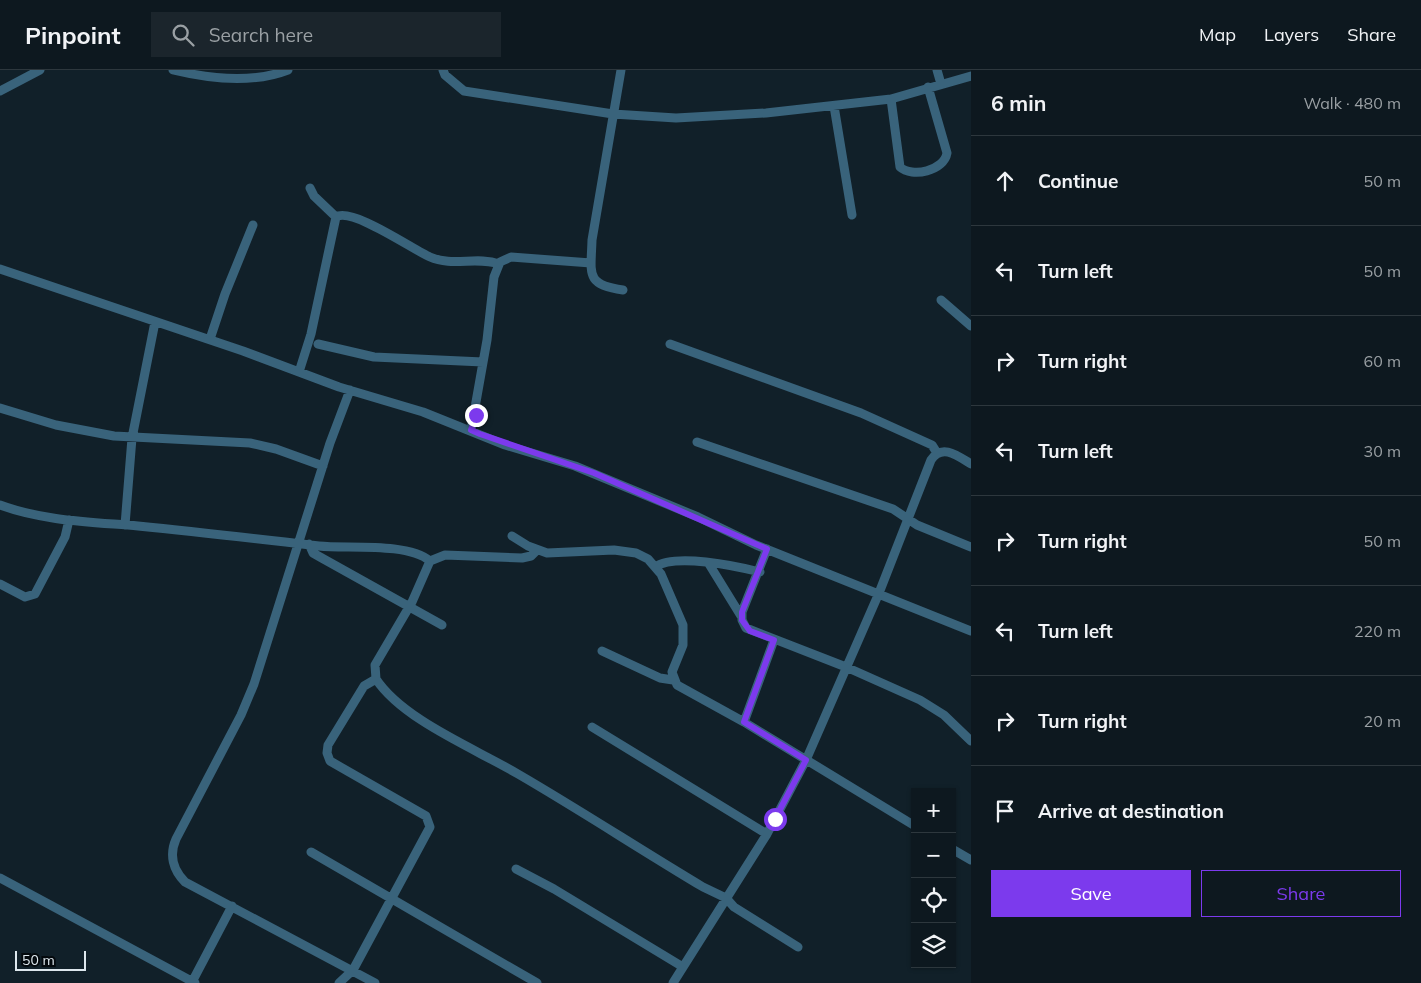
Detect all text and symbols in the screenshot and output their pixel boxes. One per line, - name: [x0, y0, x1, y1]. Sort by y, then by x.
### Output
- search box: [151, 12, 501, 57]
- text: Pinpoint: [25, 20, 121, 50]
- icon: search: [169, 21, 197, 49]
- text: Search here: [209, 23, 313, 47]
- text: Map: [1199, 23, 1236, 46]
- text: Layers: [1264, 23, 1319, 46]
- text: Share: [1347, 23, 1396, 46]
- text: 6 min: [991, 90, 1046, 116]
- text: Walk · 480 m: [1303, 93, 1401, 113]
- icon: ahead: [991, 167, 1019, 195]
- text: Continue: [1038, 169, 1118, 193]
- text: 50 m: [1364, 171, 1401, 191]
- icon: left: [991, 257, 1019, 285]
- text: Turn left: [1038, 259, 1113, 283]
- text: 50 m: [1364, 261, 1401, 281]
- icon: right: [991, 347, 1019, 375]
- text: Turn right: [1038, 349, 1127, 373]
- text: 60 m: [1364, 351, 1401, 371]
- route end: [465, 404, 488, 427]
- icon: left: [991, 437, 1019, 465]
- text: Turn left: [1038, 439, 1113, 463]
- text: 30 m: [1364, 441, 1401, 461]
- icon: right: [991, 527, 1019, 555]
- text: Turn right: [1038, 529, 1127, 553]
- text: 50 m: [1364, 531, 1401, 551]
- icon: left: [991, 617, 1019, 645]
- text: Turn left: [1038, 619, 1113, 643]
- text: 220 m: [1354, 621, 1401, 641]
- icon: right: [991, 707, 1019, 735]
- text: Turn right: [1038, 709, 1127, 733]
- text: 20 m: [1364, 711, 1401, 731]
- map controls: [911, 788, 956, 968]
- button: +: [911, 788, 956, 833]
- icon: arrive: [991, 797, 1019, 825]
- text: Arrive at destination: [1038, 799, 1224, 823]
- route start: [764, 808, 787, 831]
- button: −: [911, 833, 956, 878]
- button: Save: [991, 870, 1191, 917]
- button: Share: [1201, 870, 1401, 917]
- button: locate: [911, 878, 956, 923]
- button: layers: [911, 923, 956, 968]
- scale bar: [15, 948, 86, 971]
- text: 50 m: [22, 951, 55, 969]

